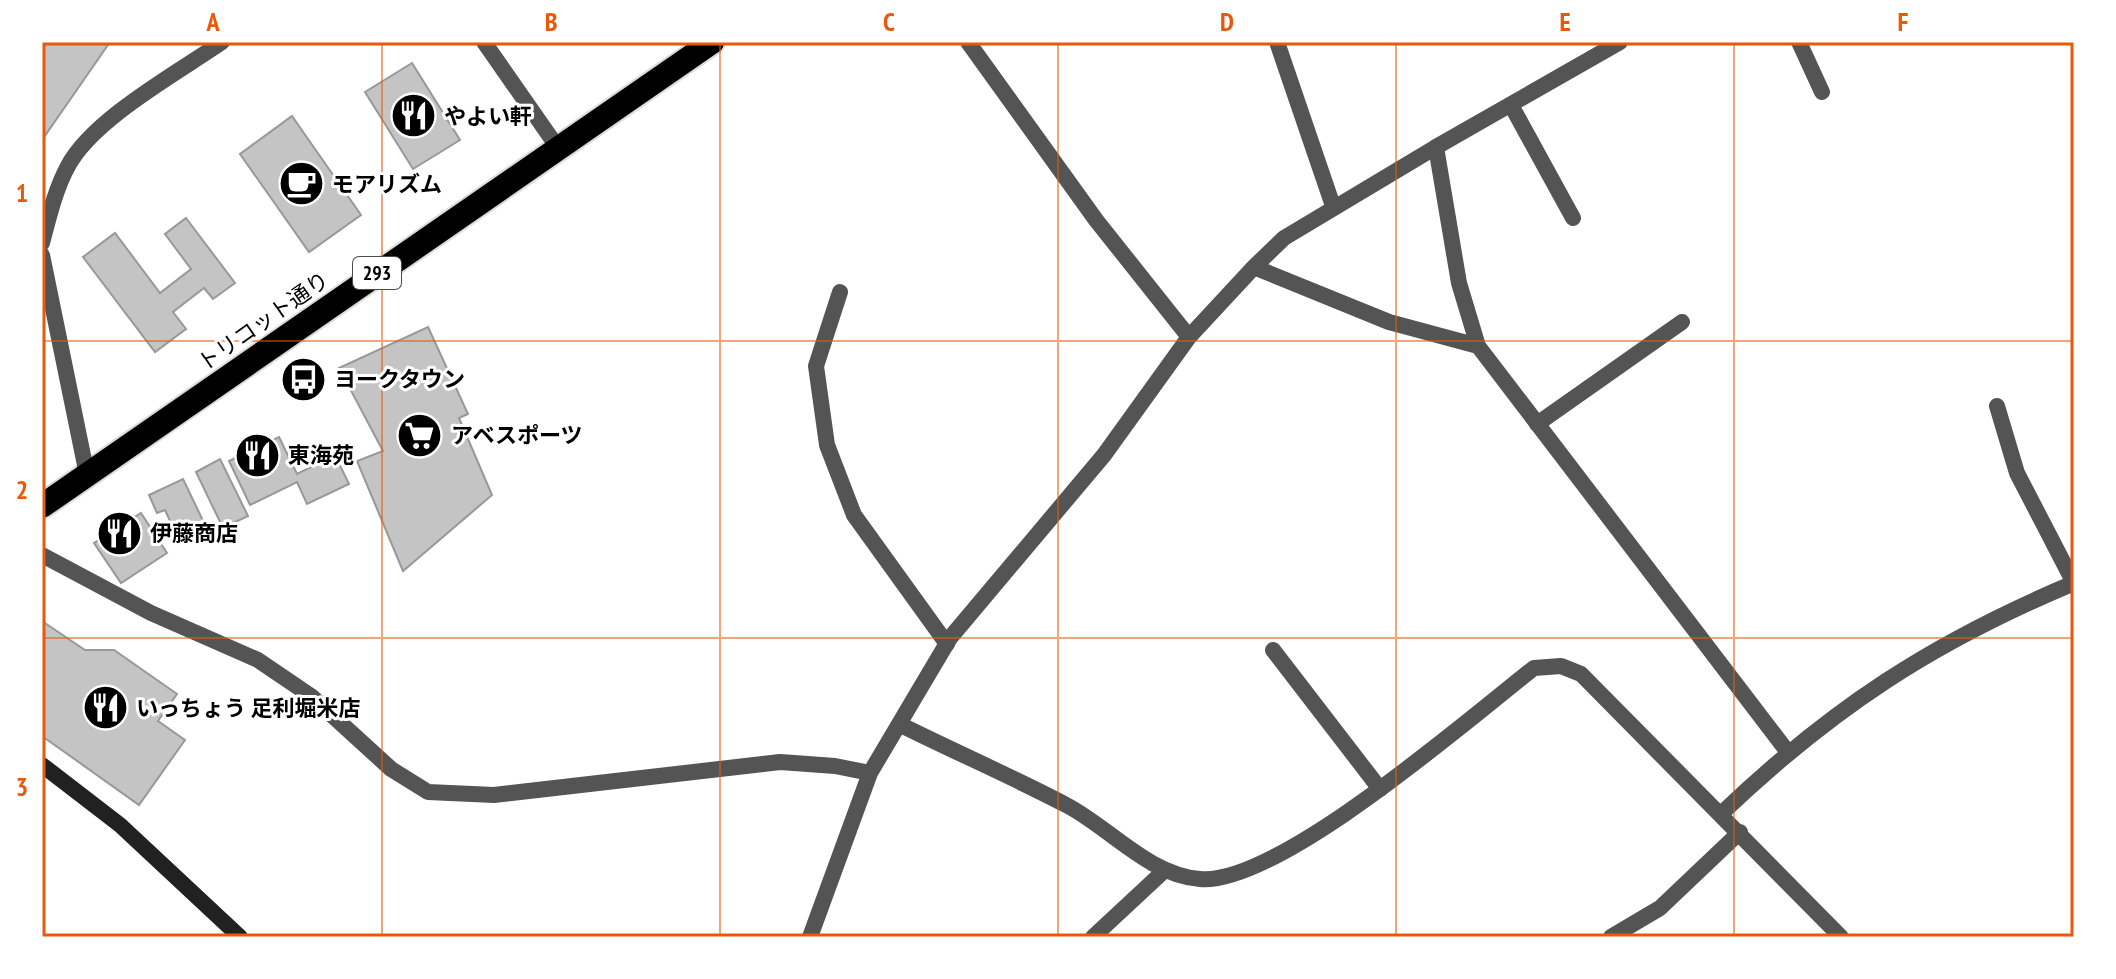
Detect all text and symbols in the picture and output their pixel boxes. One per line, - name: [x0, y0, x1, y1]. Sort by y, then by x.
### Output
- text: A: [205, 5, 220, 38]
- text: B: [545, 5, 558, 38]
- text: C: [883, 5, 895, 38]
- text: D: [1220, 5, 1234, 38]
- text: E: [1559, 5, 1571, 38]
- text: F: [1898, 5, 1909, 38]
- restaurant icon: やよい軒: [389, 92, 437, 140]
- place label: やよい軒: [444, 102, 532, 130]
- cafe icon: モアリズム: [277, 160, 325, 208]
- place label: モアリズム: [332, 170, 442, 198]
- text: 1: [16, 176, 28, 209]
- road number: 293: [353, 257, 401, 289]
- street label: トリコット通り: [192, 265, 334, 377]
- bus stop icon: ヨークタウン: [279, 355, 327, 403]
- place label: ヨークタウン: [334, 365, 465, 393]
- supermarket icon: アベスポーツ: [396, 411, 444, 459]
- place label: アベスポーツ: [451, 421, 583, 449]
- restaurant icon: 東海苑: [233, 431, 281, 479]
- place label: 東海苑: [288, 441, 354, 469]
- text: 2: [16, 473, 28, 506]
- restaurant icon: 伊藤商店: [95, 509, 143, 557]
- place label: 伊藤商店: [150, 519, 238, 547]
- restaurant icon: いっちょう 足利堀米店: [81, 684, 129, 732]
- place label: いっちょう 足利堀米店: [136, 694, 361, 722]
- text: 3: [16, 770, 28, 803]

